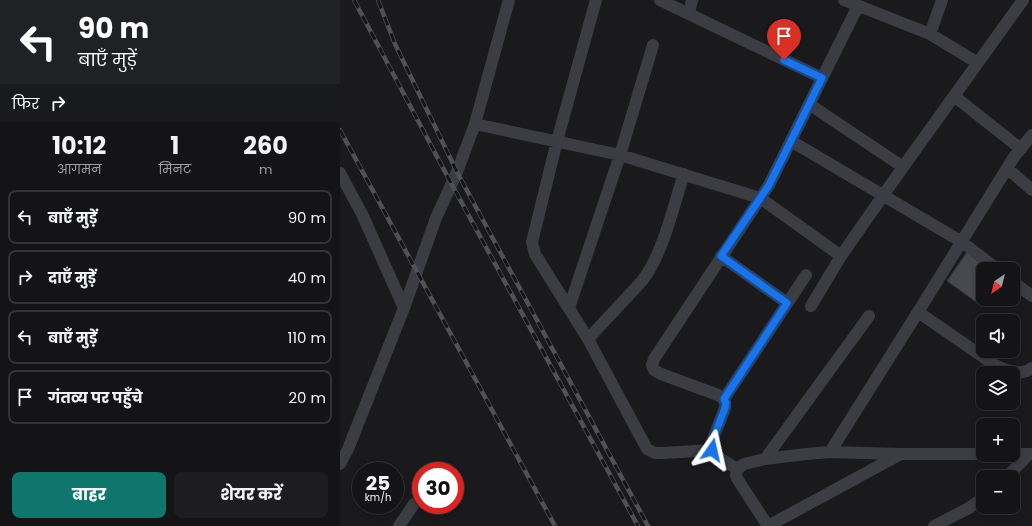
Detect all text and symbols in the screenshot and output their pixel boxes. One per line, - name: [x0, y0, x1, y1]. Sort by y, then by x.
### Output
- text: 90 m: [78, 9, 149, 48]
- icon: left: [12, 16, 64, 68]
- pin: [767, 19, 801, 60]
- icon: arrive: [773, 25, 795, 47]
- text: बाएँ मुड़ें: [78, 47, 137, 72]
- icon: right: [47, 92, 69, 114]
- text: फिर: [12, 93, 39, 114]
- text: 10:12: [52, 129, 106, 162]
- text: 1: [170, 129, 179, 162]
- text: 260: [243, 129, 288, 162]
- text: आगमन: [57, 160, 102, 179]
- text: मिनट: [158, 160, 191, 179]
- text: m: [259, 160, 272, 179]
- icon: left: [14, 206, 36, 228]
- text: बाएँ मुड़ें: [48, 207, 97, 228]
- text: 90 m: [288, 207, 326, 228]
- north arrow: [976, 262, 1020, 306]
- map controls: [976, 262, 1020, 514]
- icon: right: [14, 266, 36, 288]
- text: दाएँ मुड़ें: [48, 267, 96, 288]
- text: 40 m: [288, 267, 326, 288]
- button: sound: [976, 314, 1020, 358]
- icon: left: [14, 326, 36, 348]
- text: बाएँ मुड़ें: [48, 327, 97, 348]
- text: 110 m: [288, 327, 326, 348]
- button: layers: [976, 366, 1020, 410]
- icon: arrive: [14, 386, 36, 408]
- text: गंतव्य पर पहुँचे: [48, 387, 143, 408]
- text: 20 m: [288, 387, 326, 408]
- button: +: [976, 418, 1020, 462]
- position arrow: [691, 429, 733, 471]
- speed limit sign: 30: [412, 462, 464, 514]
- text: 25: [366, 469, 390, 497]
- button: −: [976, 470, 1020, 514]
- button: बाहर: [12, 472, 166, 518]
- button: शेयर करें: [174, 472, 328, 518]
- text: km/h: [365, 490, 391, 505]

